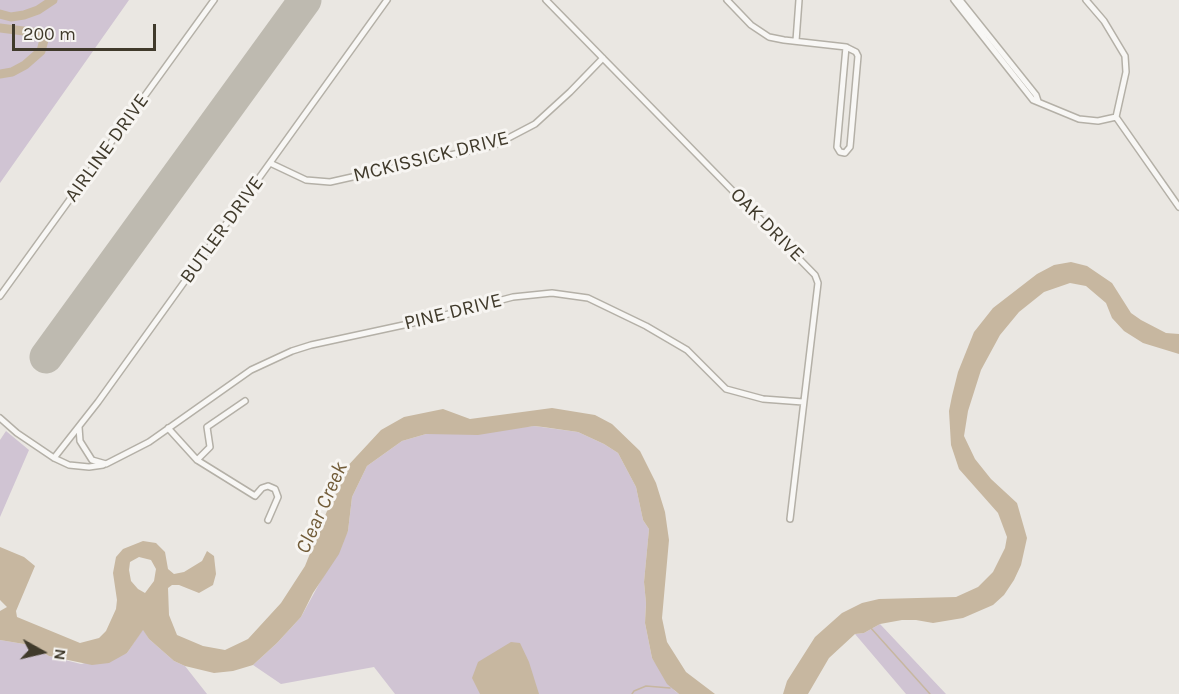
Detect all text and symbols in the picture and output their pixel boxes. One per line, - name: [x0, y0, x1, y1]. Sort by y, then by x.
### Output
- scale bar: [15, 12, 159, 50]
- text: 200 m: [23, 23, 76, 45]
- street label: AIRLINE DRIVE: [60, 89, 154, 207]
- street label: MCKISSICK DRIVE: [351, 126, 511, 188]
- street label: BUTLER DRIVE: [175, 172, 269, 288]
- street label: OAK DRIVE: [725, 183, 809, 267]
- street label: PINE DRIVE: [402, 288, 504, 336]
- water label: Clear Creek: [291, 458, 353, 558]
- north arrow: [12, 622, 72, 682]
- text: N: [50, 648, 71, 662]

